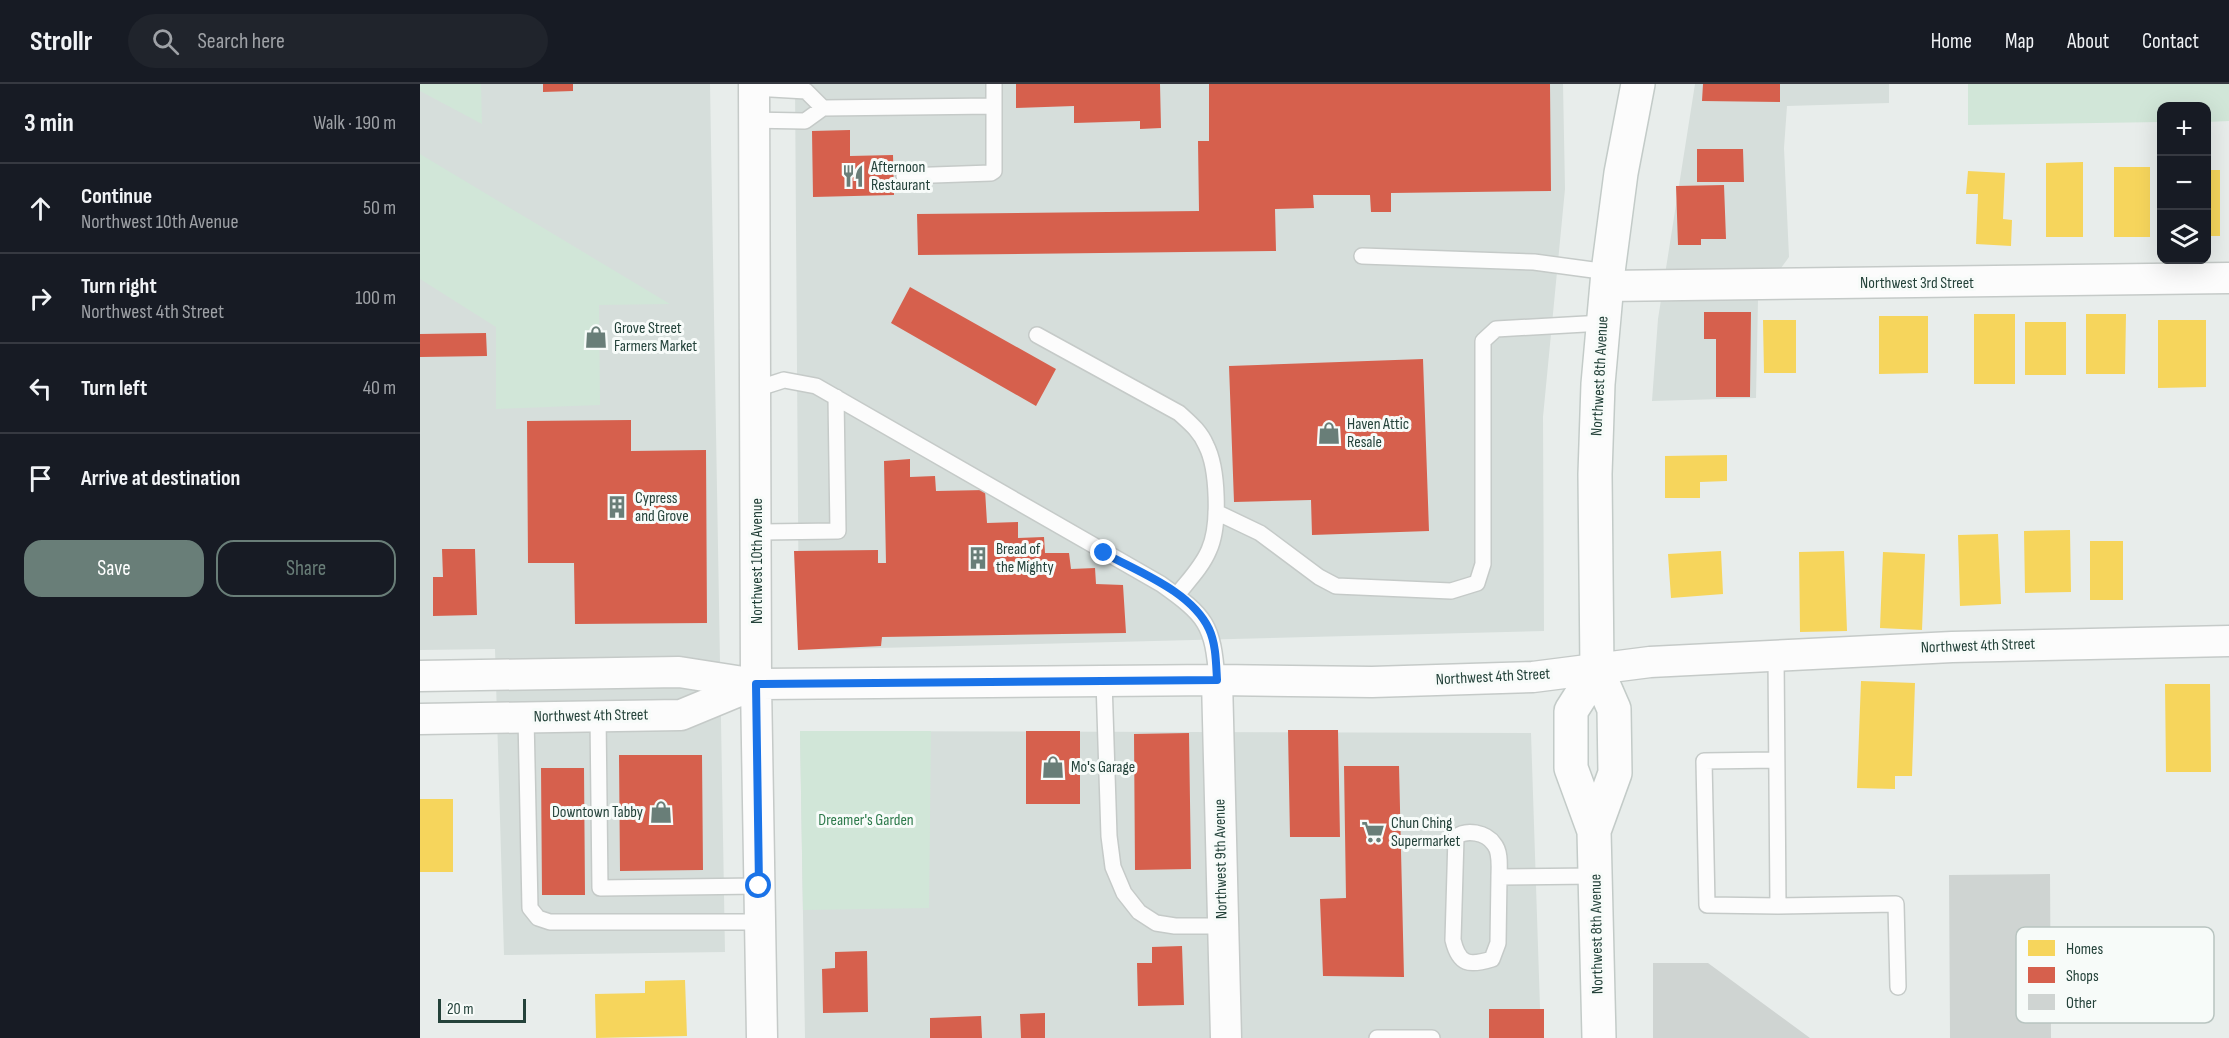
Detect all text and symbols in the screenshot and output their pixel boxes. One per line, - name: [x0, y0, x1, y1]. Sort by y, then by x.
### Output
- search box: [128, 14, 548, 68]
- text: Strollr: [30, 25, 92, 58]
- icon: search: [149, 25, 182, 58]
- text: Search here: [197, 28, 285, 55]
- text: Home: [1931, 29, 1972, 54]
- text: Map: [2005, 29, 2034, 54]
- text: About: [2067, 29, 2109, 54]
- text: Contact: [2142, 29, 2199, 54]
- map controls: [2157, 102, 2211, 264]
- button: +: [2157, 102, 2211, 156]
- text: 3 min: [24, 108, 74, 139]
- text: Walk · 190 m: [313, 111, 396, 135]
- button: −: [2157, 156, 2211, 210]
- place label: Afternoon Restaurant: [870, 158, 930, 195]
- restaurant icon: Afternoon Restaurant: [840, 163, 866, 189]
- text: Continue: [81, 183, 152, 210]
- icon: ahead: [24, 192, 57, 225]
- text: 50 m: [363, 196, 396, 220]
- text: Northwest 10th Avenue: [81, 210, 238, 234]
- button: layers: [2157, 210, 2211, 264]
- text: Turn right: [81, 273, 157, 300]
- street label: Northwest 3rd Street: [1860, 274, 1974, 293]
- icon: right: [24, 282, 57, 315]
- text: 100 m: [355, 286, 396, 310]
- text: Northwest 4th Street: [81, 300, 224, 324]
- street label: Northwest 8th Avenue: [1587, 315, 1613, 437]
- place label: Grove Street Farmers Market: [614, 319, 697, 356]
- shop icon: Grove Street Farmers Market: [583, 324, 609, 350]
- icon: left: [24, 372, 57, 405]
- text: Turn left: [81, 375, 147, 402]
- text: 40 m: [363, 376, 396, 400]
- place label: Haven Attic Resale: [1347, 415, 1409, 452]
- shop icon: Haven Attic Resale: [1316, 420, 1342, 446]
- icon: arrive: [24, 462, 57, 495]
- text: Arrive at destination: [81, 465, 240, 492]
- place label: Cypress and Grove: [635, 489, 689, 526]
- building icon: Cypress and Grove: [604, 494, 630, 520]
- street label: Northwest 10th Avenue: [748, 498, 767, 624]
- route end: [1090, 539, 1116, 565]
- button: Save: [24, 540, 204, 597]
- button: Share: [216, 540, 396, 597]
- place label: Bread of the Mighty: [996, 540, 1054, 577]
- building icon: Bread of the Mighty: [965, 545, 991, 571]
- street label: Northwest 4th Street: [1920, 635, 2036, 657]
- street label: Northwest 4th Street: [1435, 665, 1551, 689]
- street label: Northwest 4th Street: [534, 705, 649, 726]
- shop icon: Mo's Garage: [1040, 754, 1066, 780]
- place label: Mo's Garage: [1071, 758, 1135, 777]
- shop icon: Downtown Tabby: [648, 799, 674, 825]
- street label: Northwest 9th Avenue: [1210, 799, 1232, 919]
- place label: Downtown Tabby: [552, 803, 643, 822]
- park label: Dreamer's Garden: [818, 811, 914, 830]
- place label: Chun Ching Supermarket: [1391, 814, 1460, 851]
- supermarket icon: Chun Ching Supermarket: [1360, 819, 1386, 845]
- route start: [745, 872, 771, 898]
- street label: Northwest 8th Avenue: [1586, 874, 1608, 994]
- legend: [2016, 927, 2214, 1023]
- text: Homes: [2066, 940, 2103, 959]
- text: Shops: [2066, 967, 2099, 986]
- text: Other: [2066, 994, 2097, 1013]
- scale bar: [438, 996, 526, 1024]
- text: 20 m: [447, 1000, 474, 1019]

